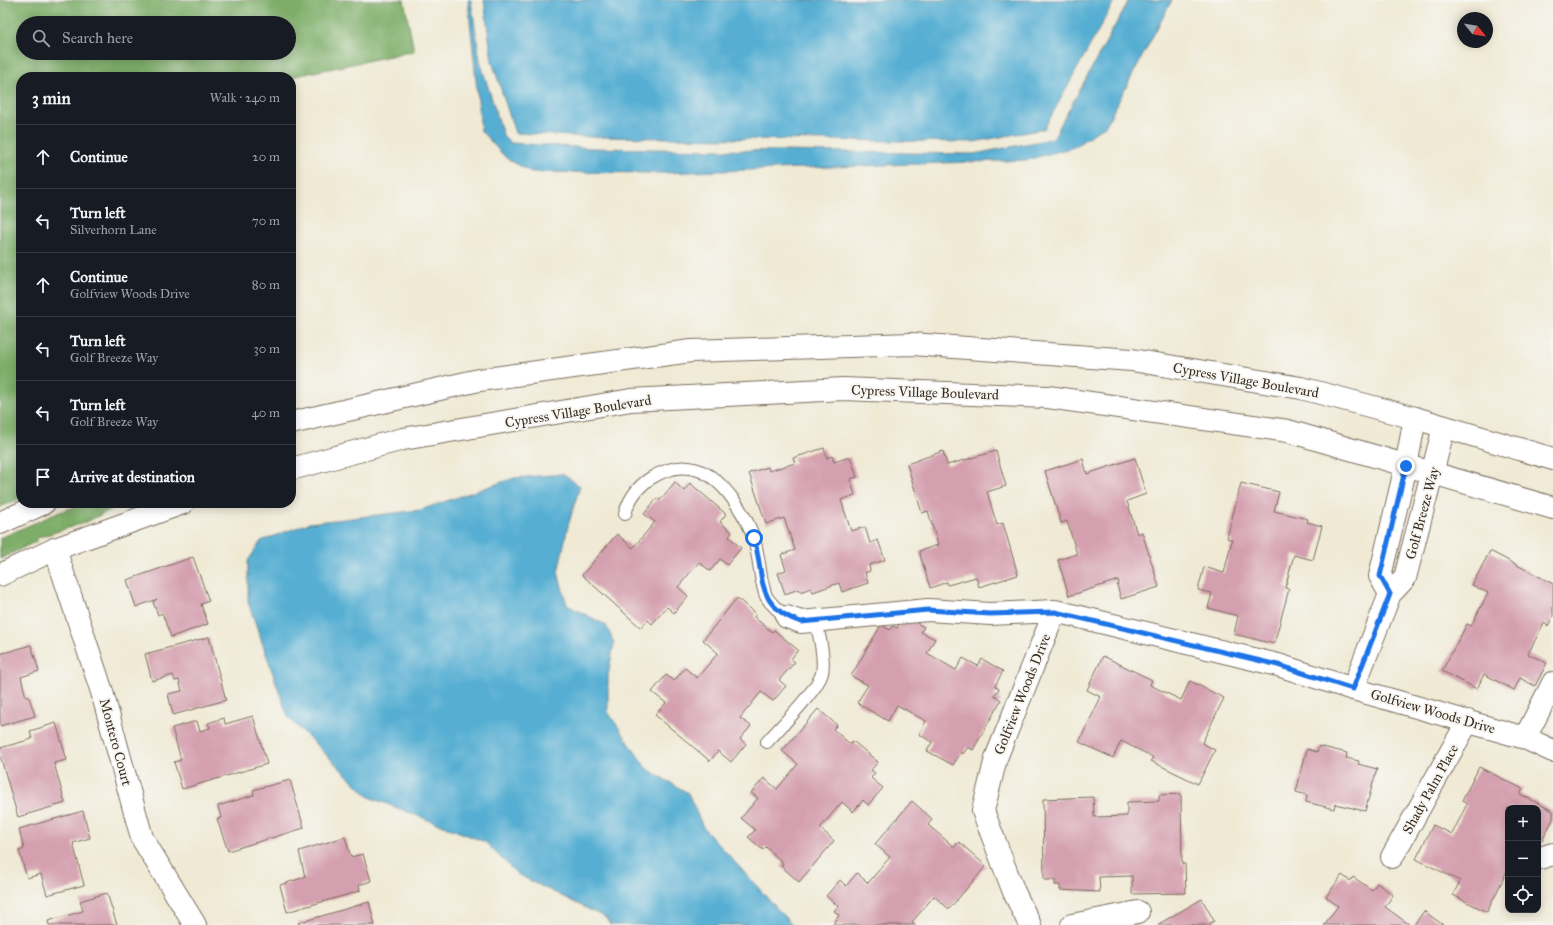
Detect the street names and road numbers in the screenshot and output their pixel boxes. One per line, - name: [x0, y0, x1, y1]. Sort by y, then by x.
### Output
- street label: Cypress Village Boulevard: [1172, 359, 1320, 402]
- street label: Cypress Village Boulevard: [851, 381, 999, 404]
- street label: Cypress Village Boulevard: [504, 392, 652, 431]
- street label: Golf Breeze Way: [1402, 465, 1443, 561]
- street label: Golfview Woods Drive: [990, 631, 1055, 757]
- street label: Golfview Woods Drive: [1369, 686, 1497, 737]
- street label: Montero Court: [96, 697, 135, 788]
- street label: Shady Palm Place: [1399, 741, 1462, 837]

